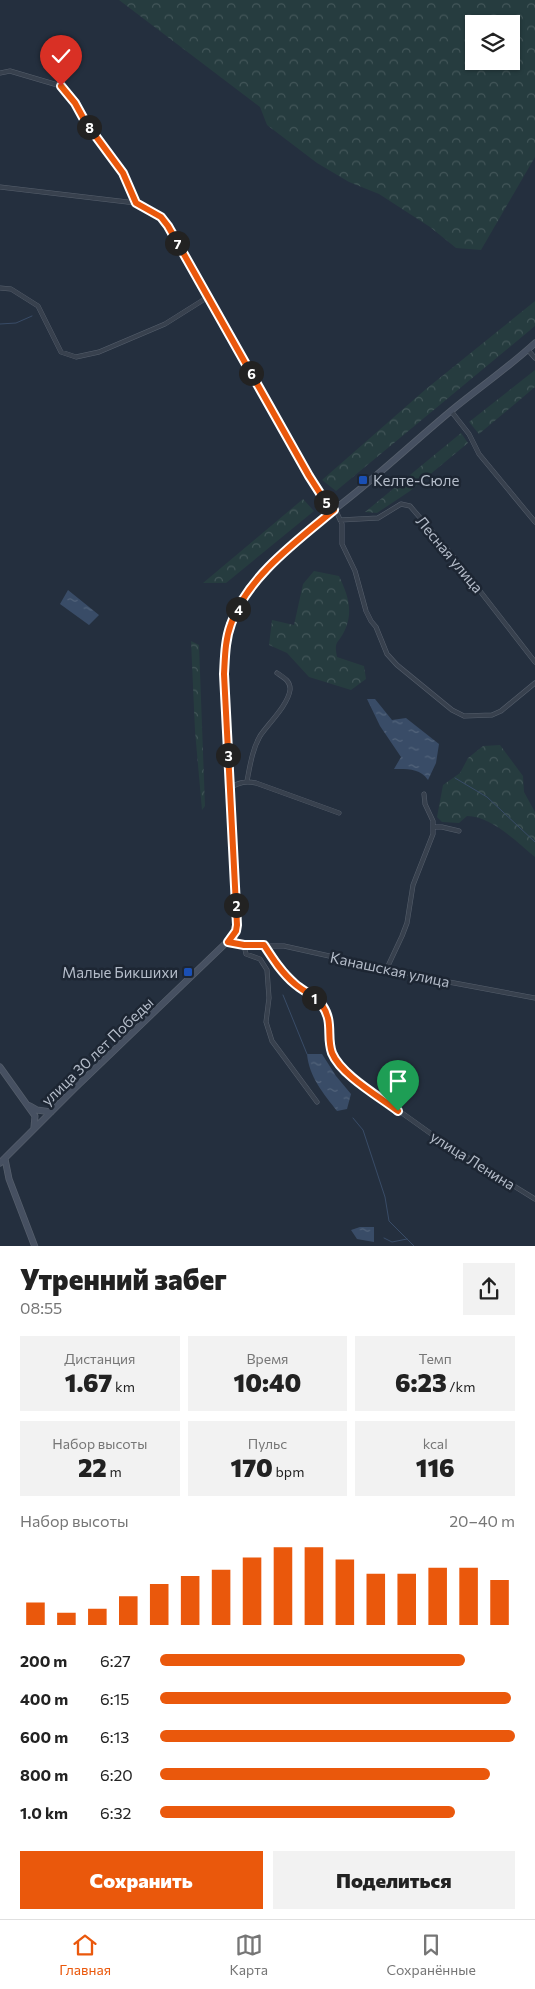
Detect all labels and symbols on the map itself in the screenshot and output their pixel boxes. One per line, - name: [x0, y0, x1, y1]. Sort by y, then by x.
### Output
- pin: [40, 35, 82, 86]
- pin: 8: [76, 114, 102, 140]
- pin: 7: [164, 230, 190, 256]
- pin: 6: [238, 360, 264, 386]
- place label: Келте-Сюле: [373, 471, 459, 489]
- marker: Келте-Сюле: [357, 474, 369, 486]
- pin: 5: [314, 490, 338, 514]
- street label: Лесная улица: [413, 512, 487, 596]
- pin: 4: [226, 596, 250, 622]
- pin: 3: [216, 742, 240, 768]
- pin: 2: [224, 892, 248, 918]
- street label: Канашская улица: [329, 948, 451, 990]
- place label: Малые Бикшихи: [62, 963, 178, 981]
- marker: Малые Бикшихи: [182, 966, 194, 978]
- pin: 1: [302, 986, 326, 1010]
- street label: улица 30 лет Победы: [37, 993, 157, 1109]
- pin: [377, 1060, 419, 1111]
- street label: улица Ленина: [427, 1127, 519, 1193]

